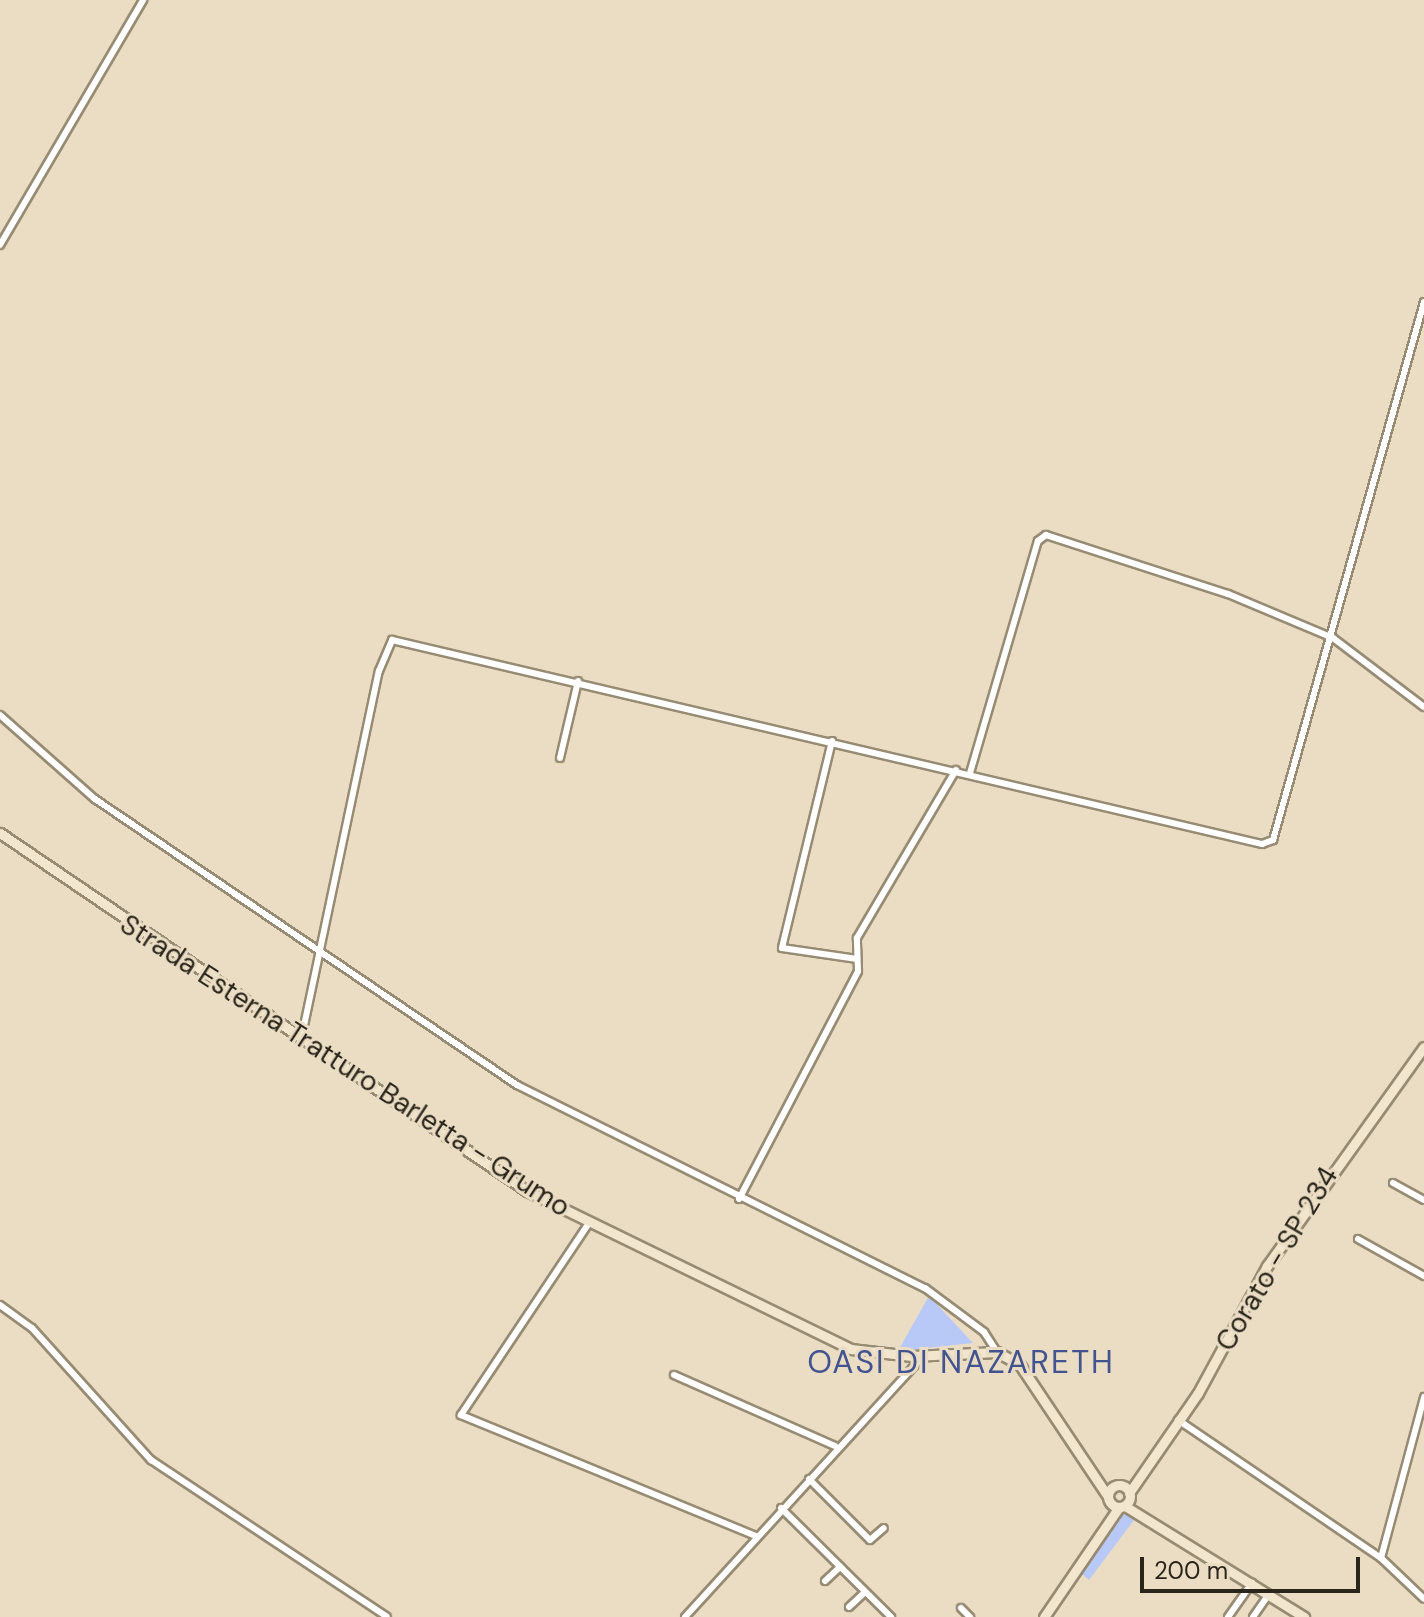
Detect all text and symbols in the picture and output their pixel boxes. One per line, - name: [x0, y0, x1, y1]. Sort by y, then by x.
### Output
- street label: Strada Esterna Tratturo Barletta - Grumo: [114, 908, 576, 1224]
- street label: Corato - SP 234: [1209, 1161, 1345, 1357]
- district label: OASI DI NAZARETH: [807, 1343, 1115, 1381]
- scale bar: [1144, 1541, 1364, 1591]
- text: 200 m: [1154, 1555, 1228, 1586]

